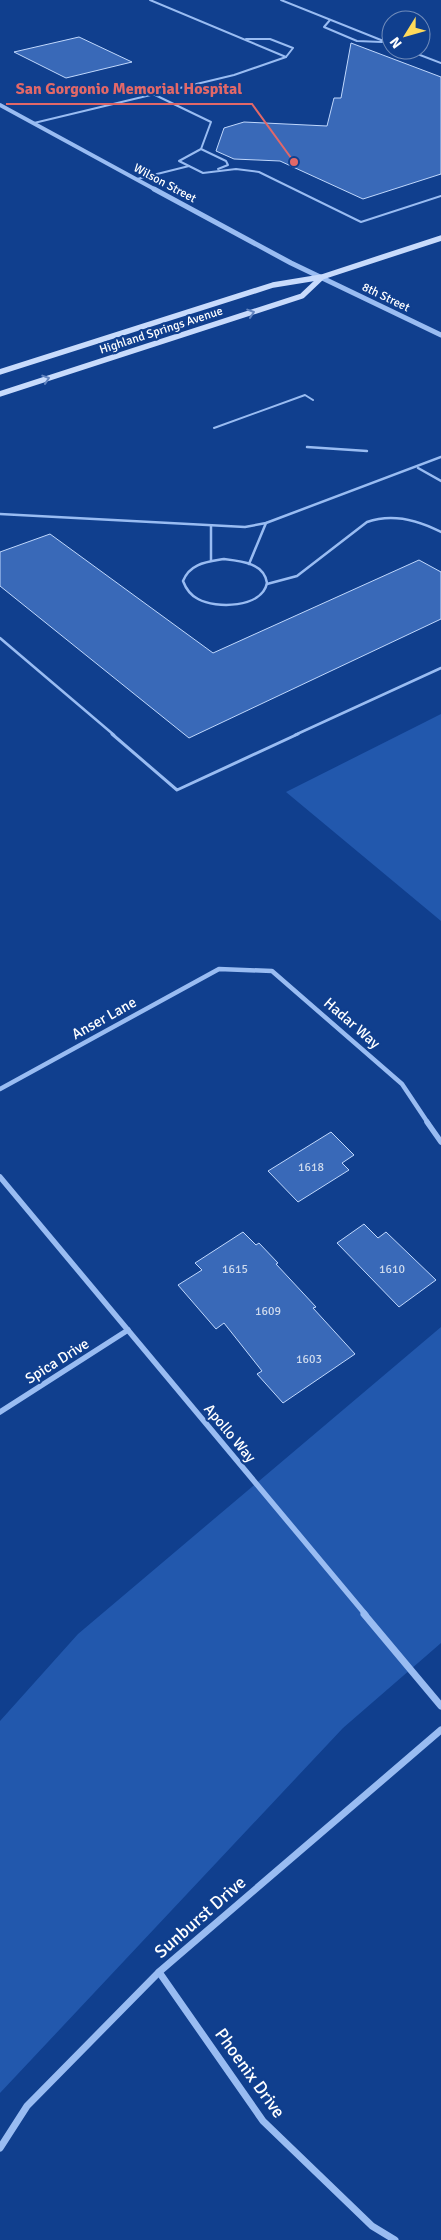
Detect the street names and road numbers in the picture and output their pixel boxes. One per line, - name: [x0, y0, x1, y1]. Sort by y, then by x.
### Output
- street label: Wilson Street: [131, 161, 199, 206]
- street label: 8th Street: [360, 280, 412, 315]
- street label: Highland Springs Avenue: [98, 303, 225, 357]
- street label: Anser Lane: [68, 993, 140, 1043]
- street label: Hadar Way: [320, 994, 384, 1052]
- street label: Spica Drive: [22, 1334, 92, 1388]
- street label: Apollo Way: [200, 1400, 260, 1466]
- street label: Sunburst Drive: [150, 1871, 250, 1963]
- street label: Phoenix Drive: [210, 2024, 290, 2122]

